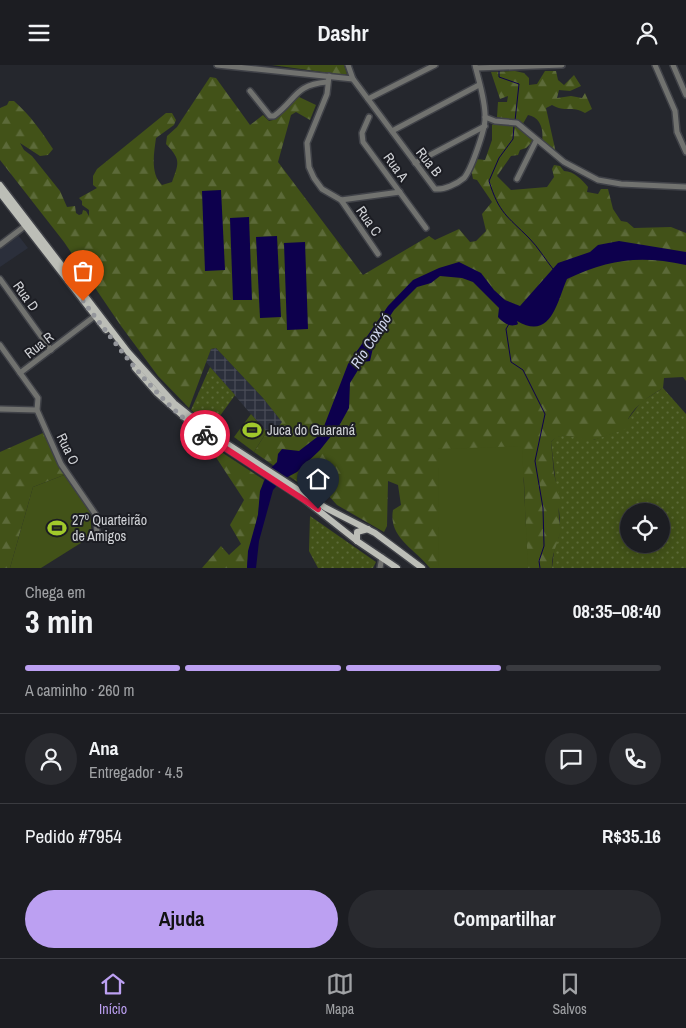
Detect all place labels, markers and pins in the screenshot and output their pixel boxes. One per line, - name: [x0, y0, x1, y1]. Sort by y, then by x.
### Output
- pin: [62, 250, 104, 301]
- sports icon: Juca do Guaraná: [241, 419, 263, 441]
- place label: Juca do Guaraná: [267, 421, 356, 439]
- pin: [297, 458, 339, 509]
- place label: 27º Quarteirão de Amigos: [72, 511, 147, 545]
- sports icon: 27º Quarteirão de Amigos: [46, 517, 68, 539]

